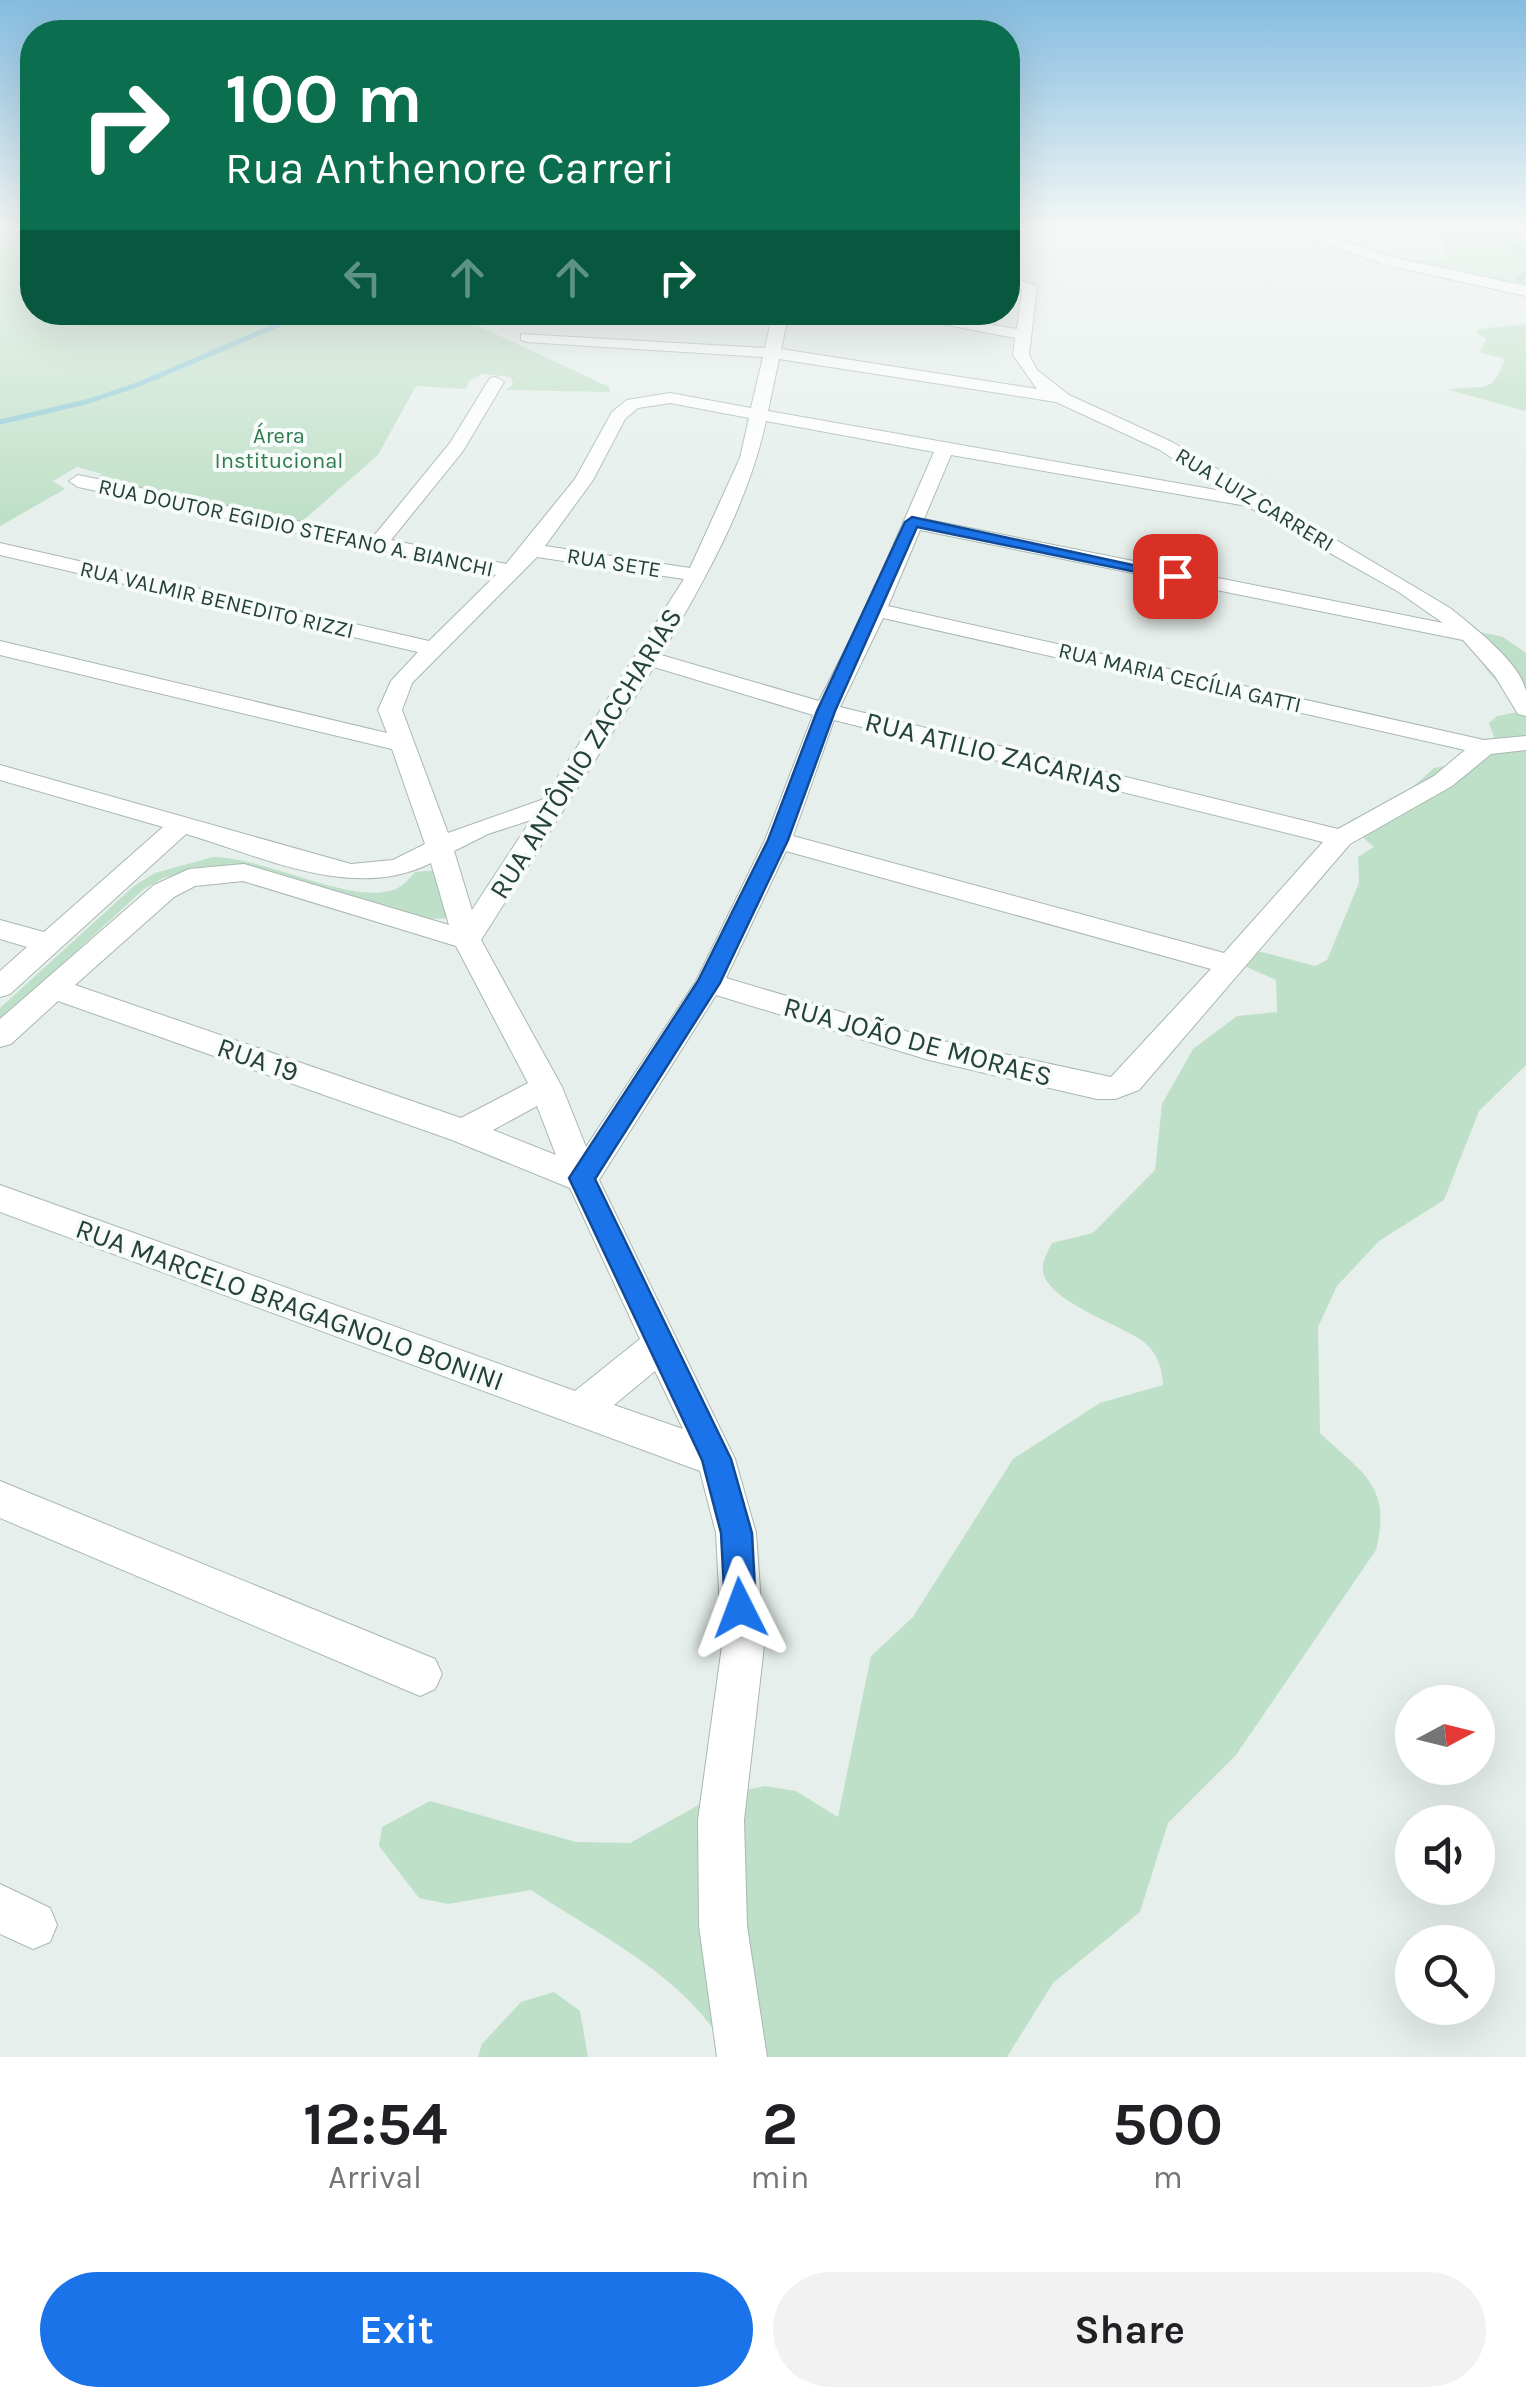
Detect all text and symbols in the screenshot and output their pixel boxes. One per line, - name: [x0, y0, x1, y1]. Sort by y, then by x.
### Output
- text: 100 m: [225, 58, 423, 140]
- icon: right: [60, 60, 190, 190]
- text: Rua Anthenore Carreri: [225, 142, 675, 194]
- icon: left: [335, 250, 390, 305]
- icon: ahead: [440, 250, 495, 305]
- icon: ahead: [545, 250, 600, 305]
- icon: right: [650, 250, 705, 305]
- park label: Árera Institucional: [215, 422, 343, 474]
- street label: RUA LUIZ CARRERI: [1171, 442, 1338, 557]
- street label: RUA DOUTOR EGIDIO STEFANO A. BIANCHI: [96, 473, 496, 583]
- pin: [1133, 534, 1218, 619]
- street label: RUA SETE: [565, 543, 663, 583]
- icon: arrive: [1148, 549, 1203, 604]
- street label: RUA VALMIR BENEDITO RIZZI: [77, 556, 356, 644]
- street label: RUA ANTÔNIO ZACCHARIAS: [482, 602, 689, 905]
- street label: RUA MARIA CECÍLIA GATTI: [1056, 636, 1304, 719]
- street label: RUA ATILIO ZACARIAS: [862, 704, 1126, 800]
- street label: RUA JOÃO DE MORAES: [780, 990, 1056, 1093]
- street label: RUA 19: [213, 1030, 303, 1089]
- street label: RUA MARCELO BRAGAGNOLO BONINI: [71, 1211, 508, 1397]
- position arrow: [688, 1556, 792, 1660]
- north arrow: [1395, 1685, 1495, 1785]
- map controls: [1395, 1685, 1495, 2025]
- button: sound: [1395, 1805, 1495, 1905]
- button: search: [1395, 1925, 1495, 2025]
- text: 12:54: [303, 2089, 447, 2159]
- text: 2: [762, 2089, 798, 2159]
- text: 500: [1112, 2089, 1223, 2159]
- text: Arrival: [328, 2159, 422, 2196]
- text: min: [750, 2159, 809, 2196]
- text: m: [1153, 2159, 1183, 2196]
- button: Exit: [40, 2272, 753, 2387]
- button: Share: [773, 2272, 1486, 2387]

